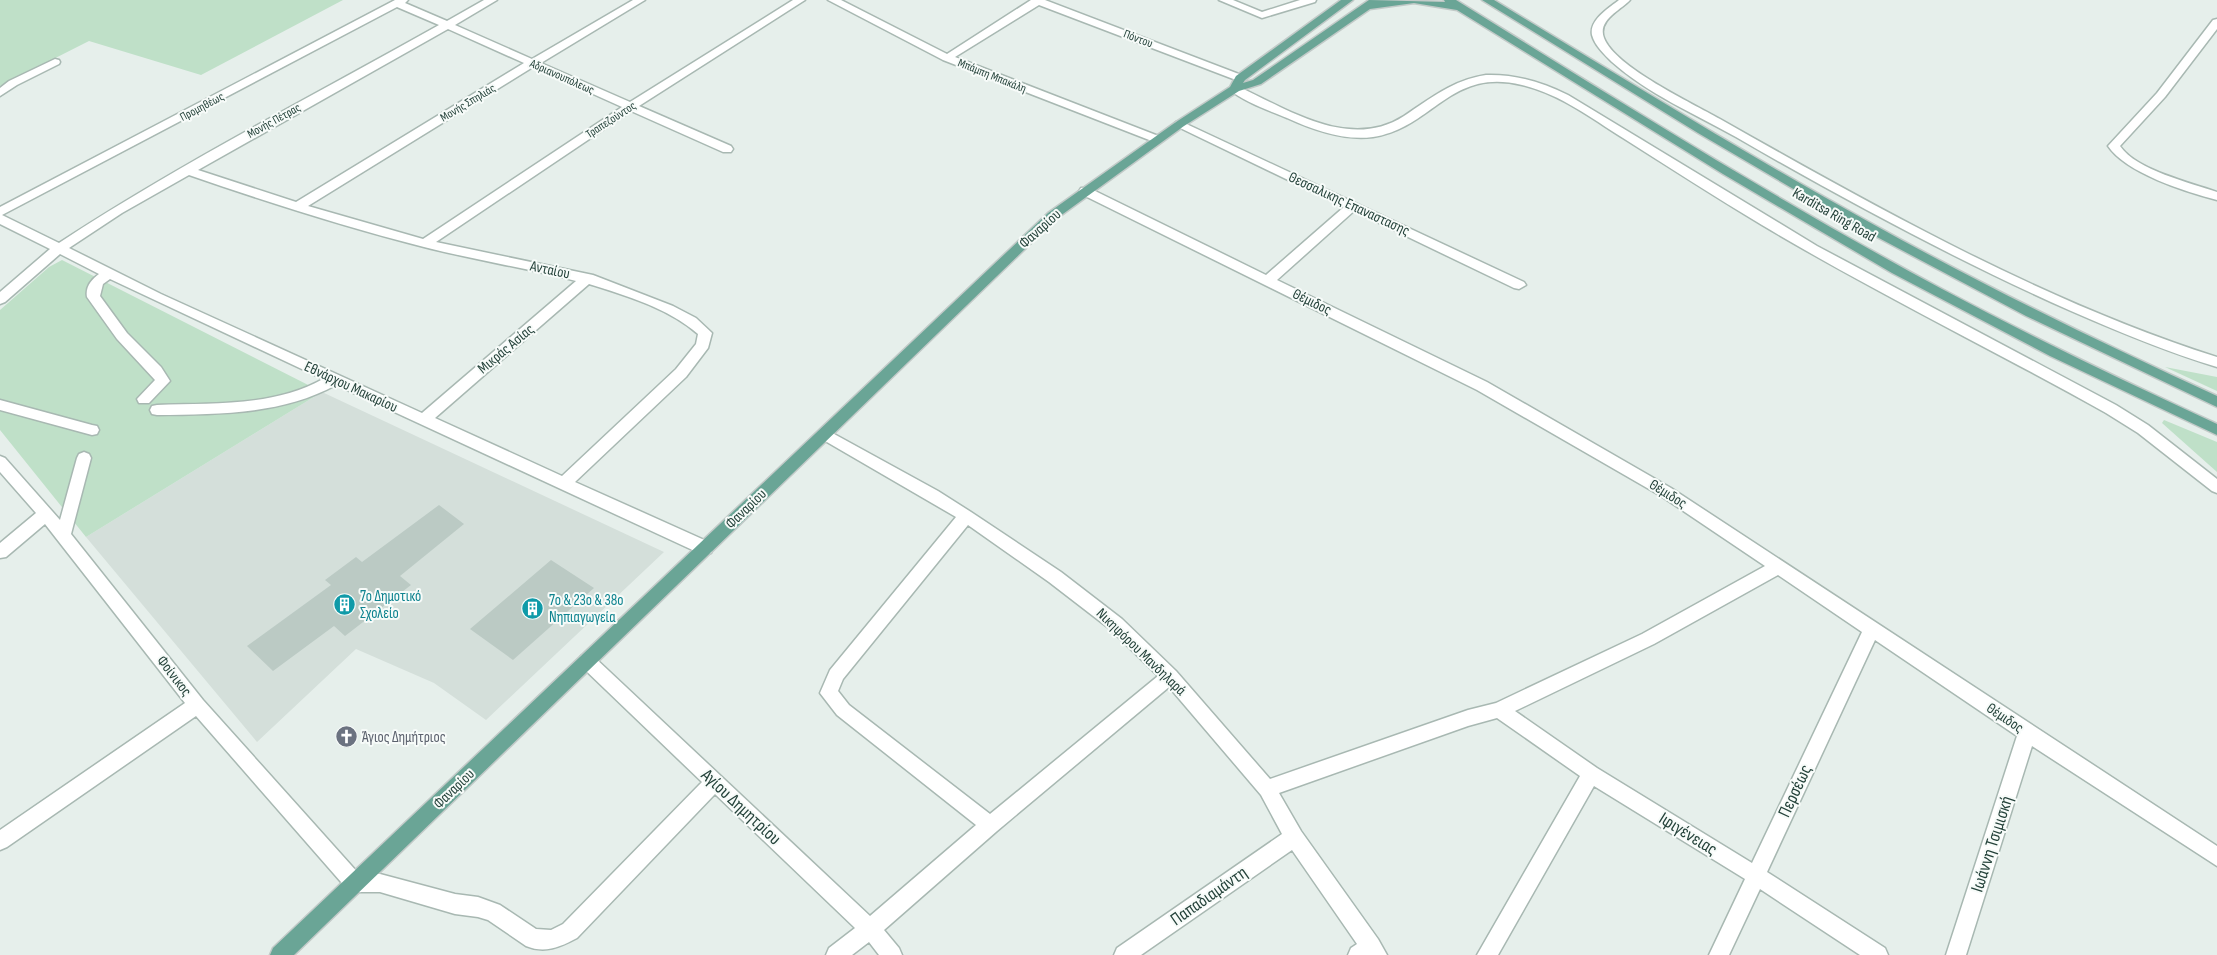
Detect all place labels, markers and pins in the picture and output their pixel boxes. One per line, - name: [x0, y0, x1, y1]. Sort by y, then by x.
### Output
- place label: 7ο Δημοτικό Σχολείο: [360, 587, 421, 623]
- place label: 7ο & 23ο & 38ο Νηπιαγωγεία: [549, 591, 624, 627]
- building icon: 7ο Δημοτικό Σχολείο: [332, 593, 356, 617]
- building icon: 7ο & 23ο & 38ο Νηπιαγωγεία: [521, 597, 545, 621]
- church icon: Άγιος Δημήτριος: [334, 725, 358, 749]
- place label: Άγιος Δημήτριος: [362, 728, 446, 747]

